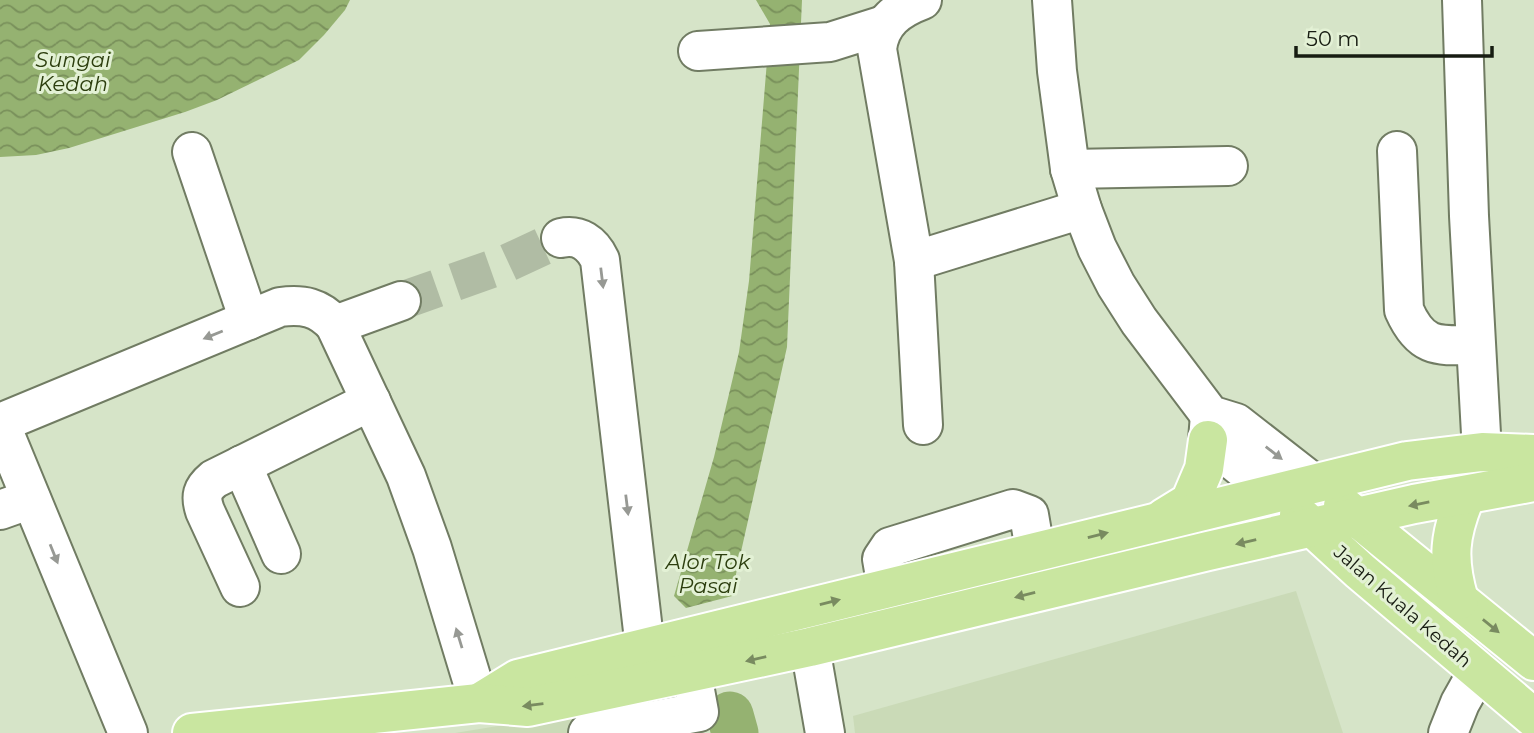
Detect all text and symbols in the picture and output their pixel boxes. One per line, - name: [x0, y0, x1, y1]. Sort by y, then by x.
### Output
- scale bar: [1296, 14, 1492, 58]
- text: 50 m: [1306, 26, 1360, 51]
- water label: Sungai Kedah: [35, 47, 111, 96]
- one-way arrow: [597, 268, 608, 290]
- one-way arrow: [202, 330, 223, 341]
- one-way arrow: [1265, 446, 1283, 461]
- one-way arrow: [621, 494, 632, 516]
- one-way arrow: [1408, 498, 1430, 509]
- one-way arrow: [1087, 529, 1109, 540]
- one-way arrow: [1235, 537, 1257, 548]
- street label: Jalan Kuala Kedah: [1328, 540, 1476, 672]
- one-way arrow: [48, 544, 60, 564]
- water label: Alor Tok Pasai: [664, 549, 752, 598]
- one-way arrow: [1014, 590, 1036, 601]
- one-way arrow: [819, 596, 841, 607]
- one-way arrow: [1482, 618, 1499, 633]
- one-way arrow: [454, 627, 464, 648]
- one-way arrow: [745, 654, 767, 665]
- one-way arrow: [522, 700, 544, 711]

